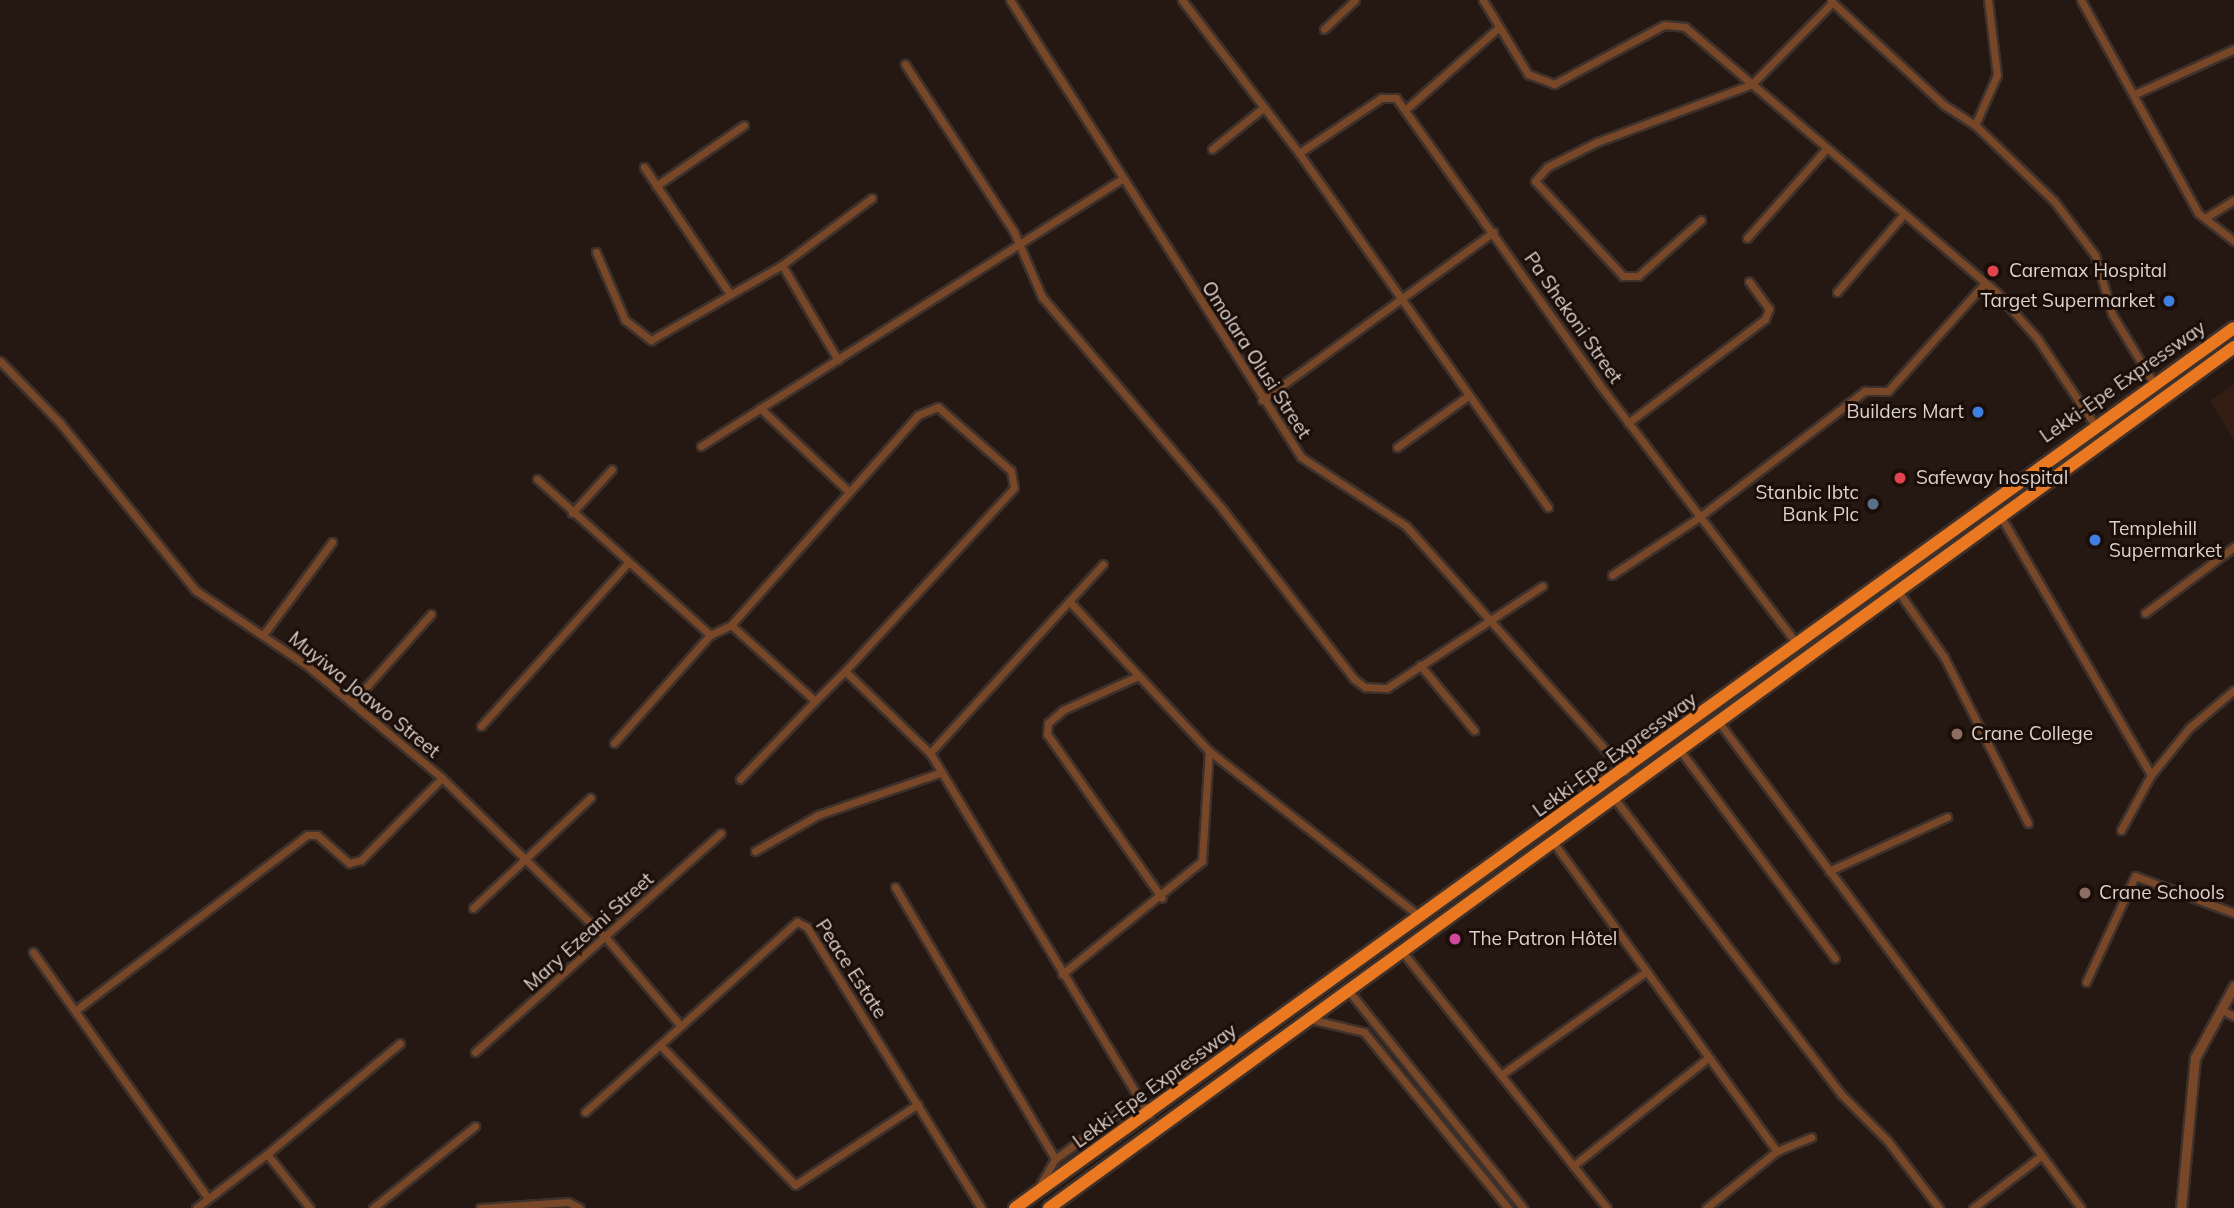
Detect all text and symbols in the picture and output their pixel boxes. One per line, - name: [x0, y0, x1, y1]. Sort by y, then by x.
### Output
- street label: Pa Shekoni Street: [1519, 248, 1627, 388]
- place label: Caremax Hospital: [2009, 260, 2167, 282]
- marker: Caremax Hospital: [1983, 261, 2003, 281]
- street label: Omolara Olusi Street: [1197, 277, 1315, 443]
- place label: Target Supermarket: [1980, 290, 2155, 312]
- marker: Target Supermarket: [2161, 293, 2177, 309]
- street label: Lekki-Epe Expressway: [2036, 316, 2210, 448]
- place label: Builders Mart: [1846, 401, 1964, 423]
- marker: Builders Mart: [1970, 404, 1986, 420]
- place label: Safeway hospital: [1916, 467, 2068, 489]
- marker: Safeway hospital: [1890, 468, 1910, 488]
- place label: Stanbic Ibtc Bank Plc: [1756, 482, 1859, 526]
- marker: Stanbic Ibtc Bank Plc: [1865, 496, 1881, 512]
- place label: Templehill Supermarket: [2109, 518, 2222, 562]
- marker: Templehill Supermarket: [2087, 532, 2103, 548]
- street label: Muyiwa Joawo Street: [284, 627, 444, 763]
- street label: Lekki-Epe Expressway: [1529, 688, 1701, 822]
- place label: Crane College: [1971, 723, 2093, 745]
- marker: Crane College: [1949, 726, 1965, 742]
- street label: Mary Ezeani Street: [520, 868, 658, 996]
- place label: Crane Schools: [2099, 882, 2225, 904]
- marker: Crane Schools: [2077, 885, 2093, 901]
- street label: Peace Estate: [811, 915, 891, 1023]
- place label: The Patron Hôtel: [1469, 928, 1617, 950]
- marker: The Patron Hôtel: [1447, 931, 1463, 947]
- street label: Lekki-Epe Expressway: [1069, 1019, 1241, 1153]

